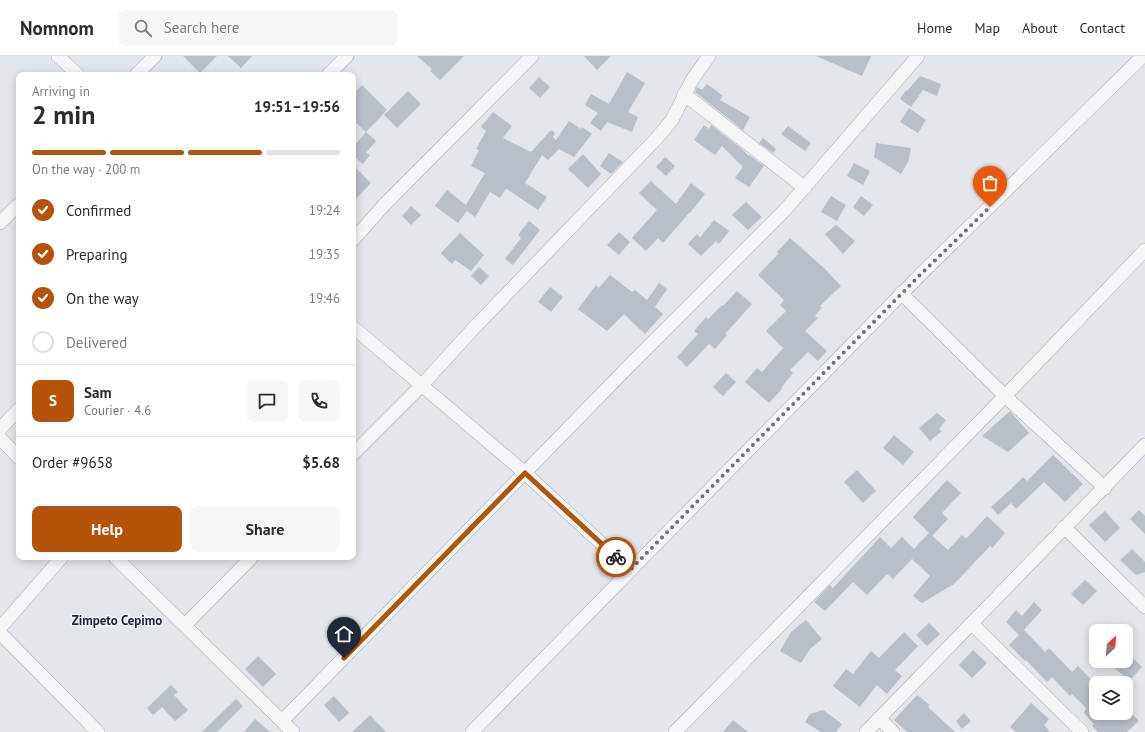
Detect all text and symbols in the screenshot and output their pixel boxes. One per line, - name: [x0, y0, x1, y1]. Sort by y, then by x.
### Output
- search box: [118, 10, 398, 46]
- text: Nomnom: [20, 16, 94, 40]
- icon: search: [132, 17, 154, 39]
- text: Search here: [164, 18, 240, 37]
- text: Home: [917, 19, 952, 37]
- text: Map: [974, 19, 1000, 37]
- text: About: [1022, 19, 1058, 37]
- text: Contact: [1080, 19, 1125, 37]
- text: Arriving in: [32, 83, 90, 100]
- text: 19:51–19:56: [254, 97, 340, 116]
- text: 2 min: [32, 98, 95, 131]
- text: On the way · 200 m: [32, 161, 140, 178]
- pin: [973, 166, 1007, 207]
- icon: bag: [979, 172, 1001, 194]
- icon: check: [32, 199, 54, 221]
- text: Confirmed: [66, 201, 131, 220]
- text: 19:24: [309, 202, 340, 219]
- icon: check: [32, 243, 54, 265]
- text: Preparing: [66, 245, 128, 264]
- text: 19:35: [309, 246, 340, 263]
- icon: check: [32, 287, 54, 309]
- text: On the way: [66, 289, 139, 308]
- text: 19:46: [309, 290, 340, 307]
- text: Delivered: [66, 333, 127, 352]
- button: chat: [246, 380, 288, 422]
- button: phone: [298, 380, 340, 422]
- text: Sam: [84, 383, 111, 402]
- text: S: [49, 391, 57, 410]
- text: Courier · 4.6: [84, 402, 151, 419]
- text: Order #9658: [32, 453, 113, 472]
- text: $5.68: [302, 453, 340, 472]
- button: Help: [32, 506, 182, 552]
- button: Share: [190, 506, 340, 552]
- courier: [596, 537, 636, 577]
- icon: bike: [605, 546, 627, 568]
- district label: Zimpeto Cepimo: [72, 612, 162, 629]
- pin: [327, 617, 361, 658]
- icon: home: [333, 623, 355, 645]
- north arrow: [1089, 624, 1133, 668]
- map controls: [1089, 624, 1133, 720]
- button: layers: [1089, 676, 1133, 720]

